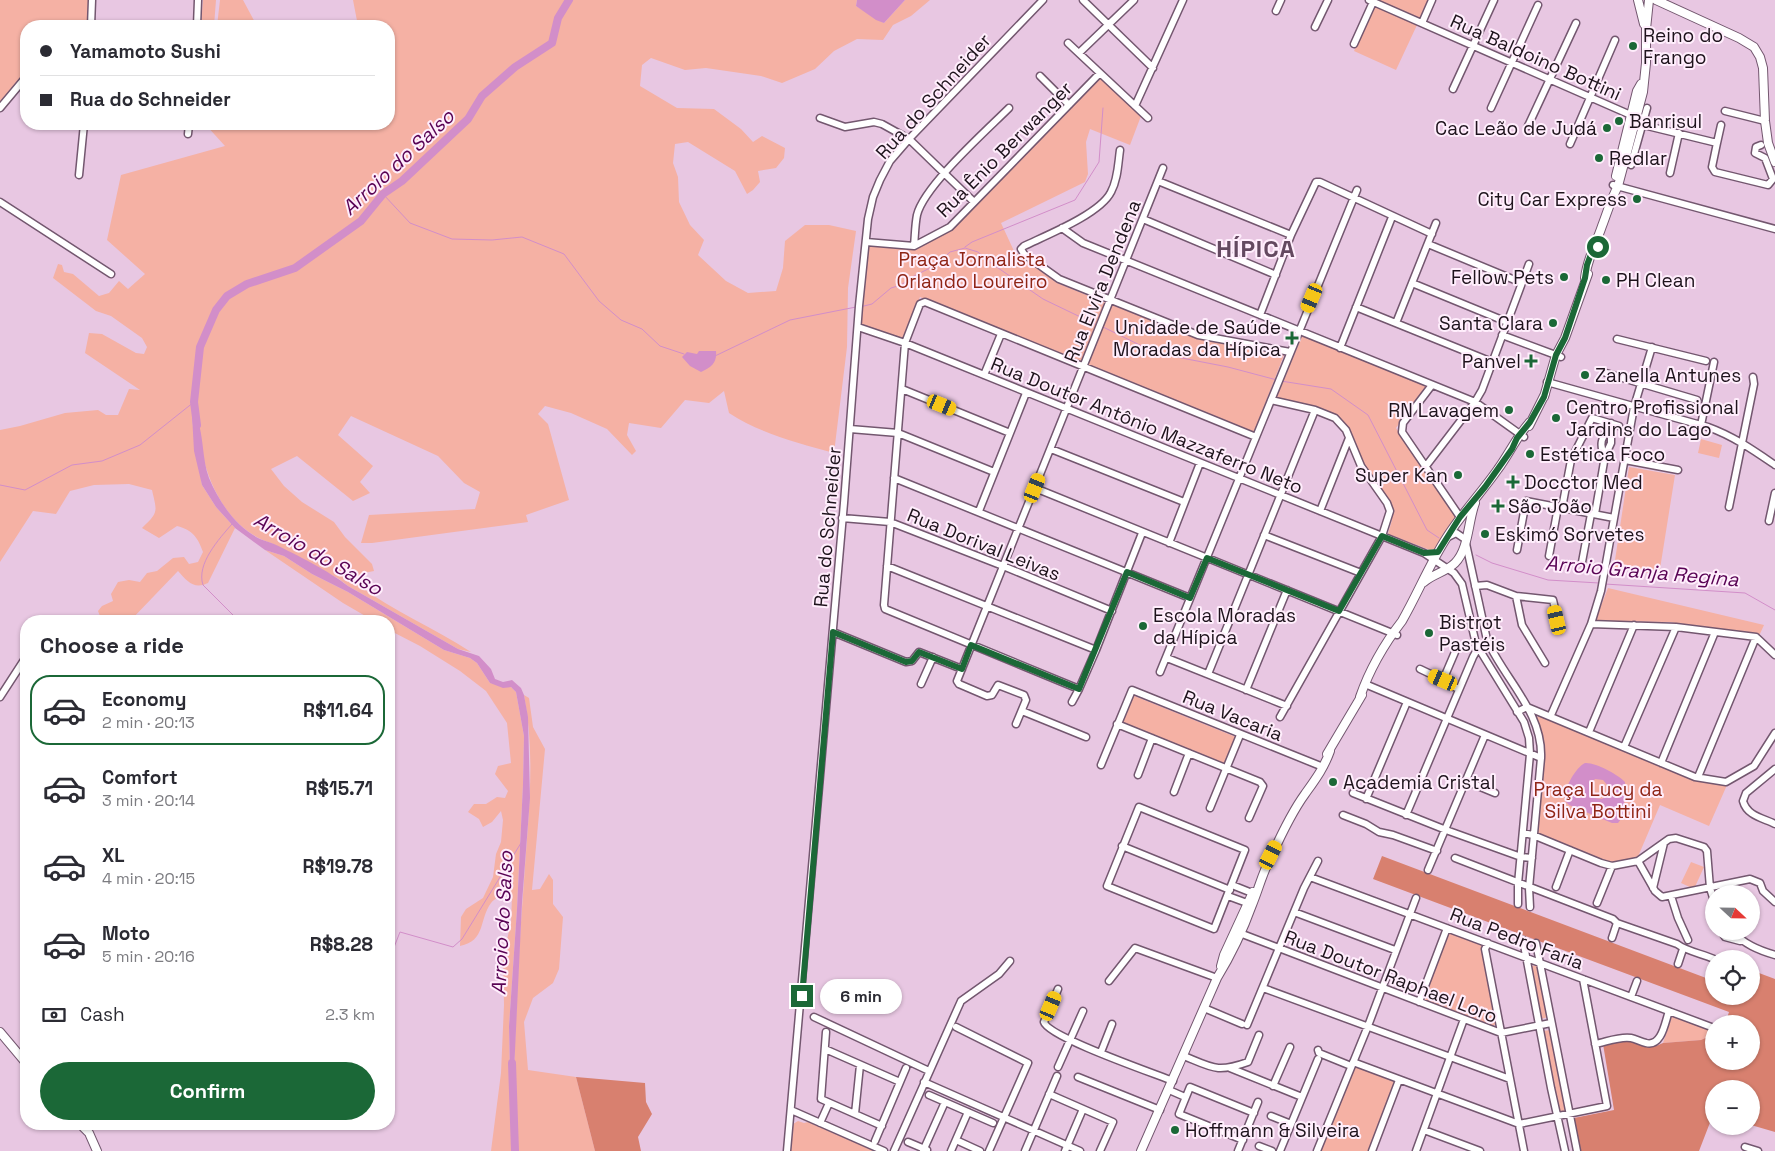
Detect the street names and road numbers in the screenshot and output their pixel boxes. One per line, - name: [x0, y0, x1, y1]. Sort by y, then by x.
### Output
- street label: Rua Baldoino Bottini: [1446, 8, 1625, 106]
- street label: Rua do Schneider: [870, 28, 997, 165]
- street label: Rua Ênio Berwanger: [931, 76, 1078, 223]
- street label: Rua Elvira Dendena: [1058, 196, 1147, 366]
- street label: Rua Doutor Antônio Mazzaferro Neto: [987, 351, 1307, 500]
- street label: Rua do Schneider: [808, 446, 847, 608]
- street label: Rua Dorival Leivas: [904, 502, 1064, 587]
- street label: Rua Vacaria: [1179, 684, 1287, 747]
- street label: Rua Pedro Faria: [1446, 901, 1587, 975]
- street label: Rua Doutor Raphael Loro: [1281, 924, 1501, 1029]

